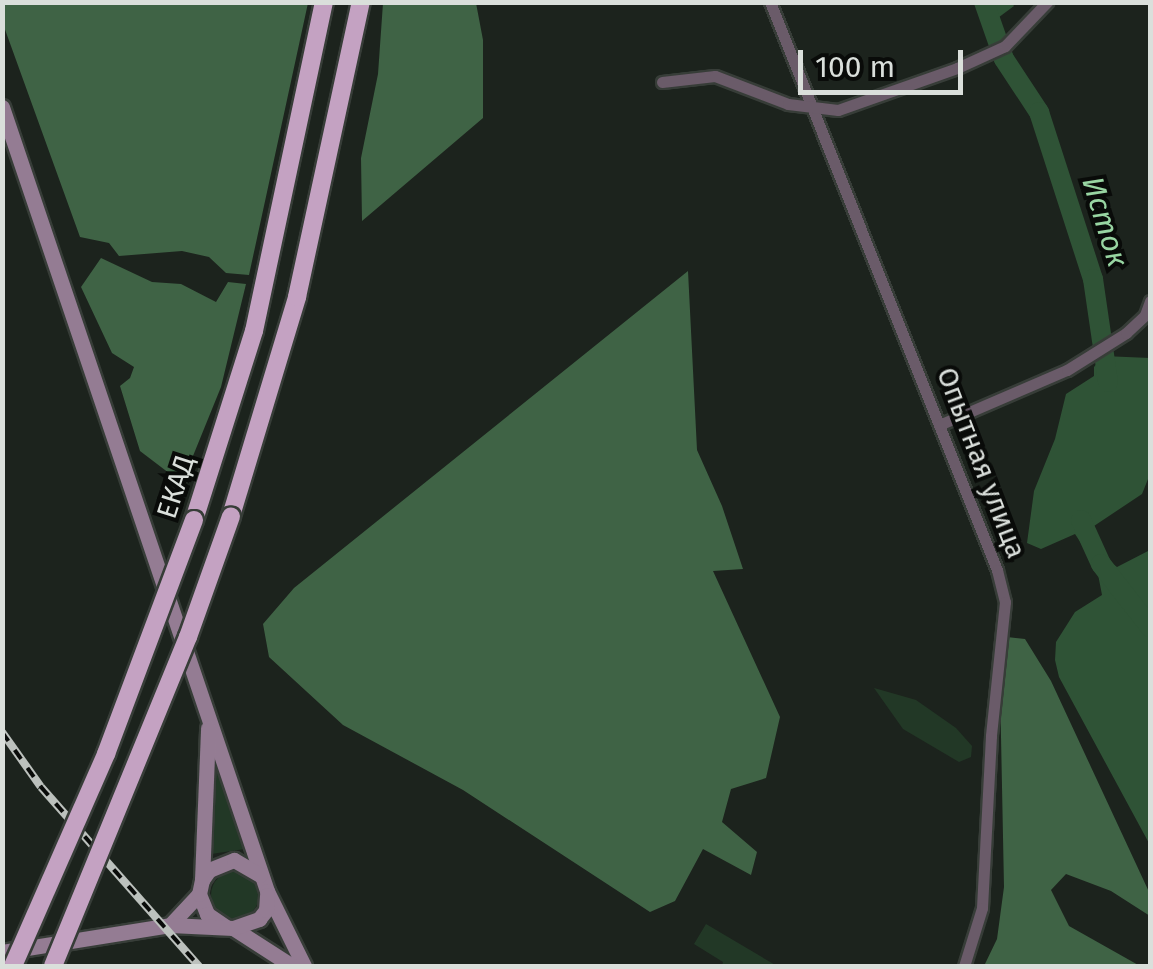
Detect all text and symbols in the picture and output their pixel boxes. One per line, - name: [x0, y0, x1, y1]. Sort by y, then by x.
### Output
- scale bar: [803, 30, 968, 92]
- text: 100 m: [815, 49, 895, 85]
- water label: Исток: [1074, 172, 1136, 272]
- street label: Опытная улица: [929, 363, 1033, 563]
- street label: ЕКАД: [150, 451, 202, 523]

